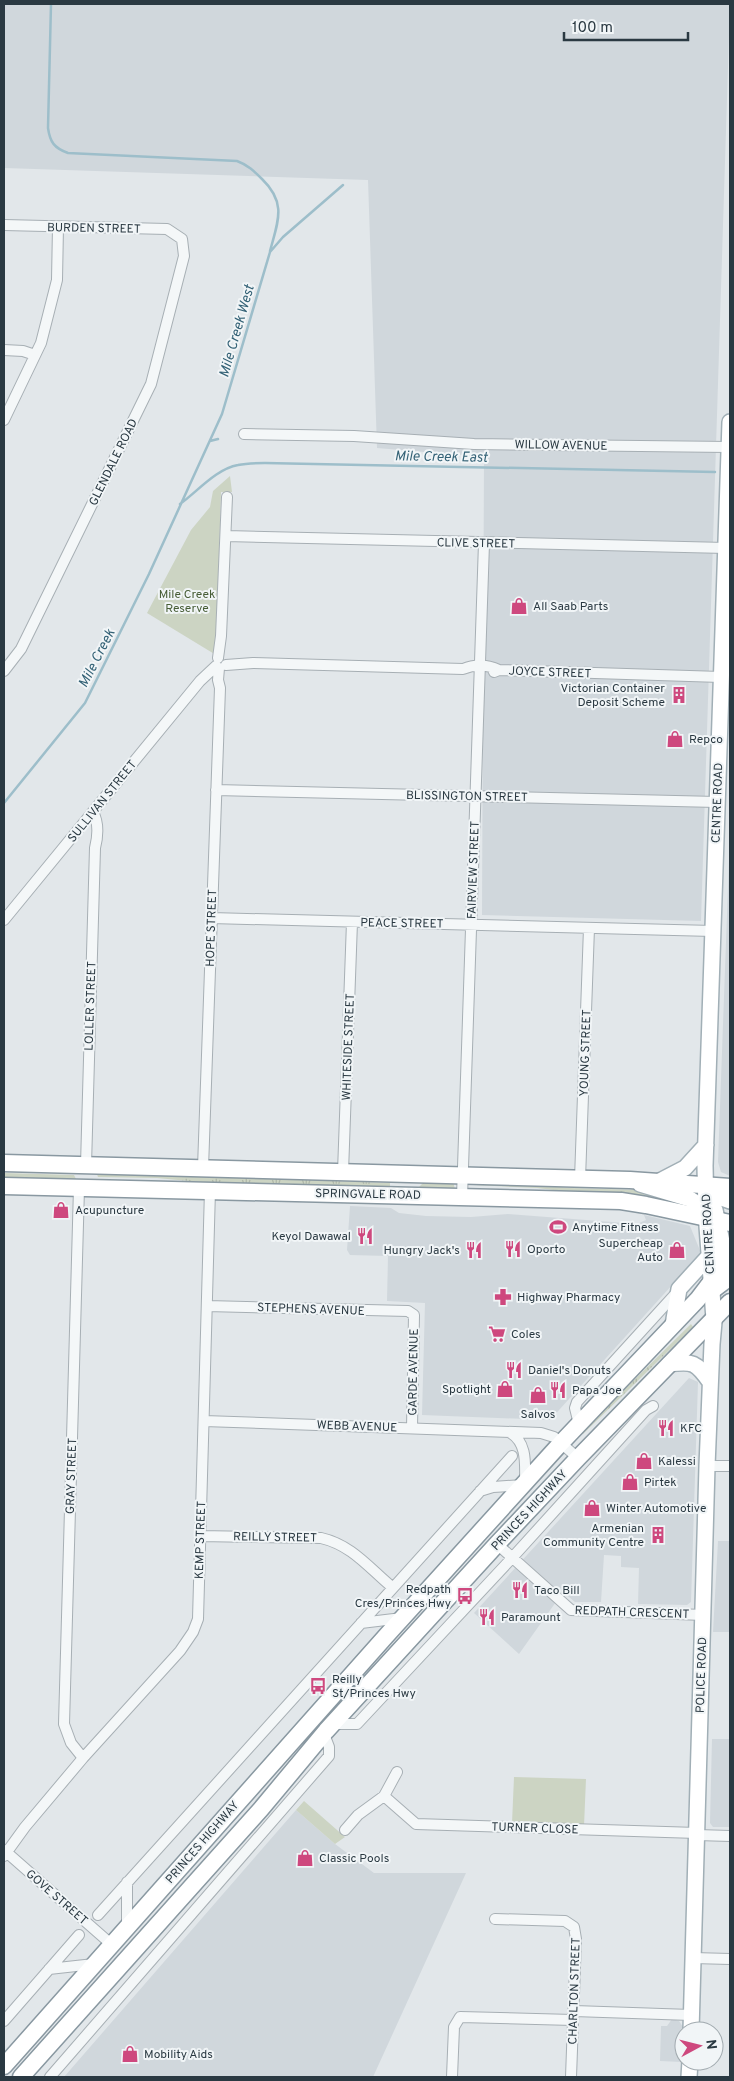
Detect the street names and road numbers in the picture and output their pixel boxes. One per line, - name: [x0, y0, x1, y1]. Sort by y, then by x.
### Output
- street label: BURDEN STREET: [47, 220, 141, 238]
- street label: GLENDALE ROAD: [86, 416, 142, 509]
- street label: WILLOW AVENUE: [514, 437, 608, 455]
- street label: CLIVE STREET: [437, 535, 515, 553]
- street label: JOYCE STREET: [508, 664, 592, 682]
- street label: SULLIVAN STREET: [65, 757, 141, 846]
- street label: CENTRE ROAD: [709, 763, 727, 844]
- street label: BLISSINGTON STREET: [406, 788, 528, 806]
- street label: FAIRVIEW STREET: [464, 821, 484, 919]
- street label: HOPE STREET: [203, 889, 221, 967]
- street label: PEACE STREET: [360, 915, 444, 933]
- street label: LOLLER STREET: [81, 961, 101, 1051]
- street label: WHITESIDE STREET: [339, 993, 359, 1101]
- street label: YOUNG STREET: [576, 1009, 596, 1097]
- street label: SPRINGVALE ROAD: [315, 1186, 421, 1204]
- street label: CENTRE ROAD: [699, 1193, 719, 1275]
- street label: STEPHENS AVENUE: [257, 1300, 365, 1320]
- street label: GARDE AVENUE: [405, 1328, 423, 1416]
- street label: WEBB AVENUE: [316, 1418, 398, 1436]
- street label: GRAY STREET: [63, 1438, 81, 1514]
- street label: PRINCES HIGHWAY: [488, 1467, 571, 1554]
- street label: KEMP STREET: [192, 1501, 210, 1579]
- street label: REILLY STREET: [233, 1529, 317, 1547]
- street label: REDPATH CRESCENT: [574, 1603, 690, 1623]
- street label: POLICE ROAD: [693, 1637, 711, 1713]
- street label: PRINCES HIGHWAY: [162, 1798, 243, 1887]
- street label: TURNER CLOSE: [491, 1819, 579, 1839]
- street label: GOVE STREET: [22, 1866, 91, 1929]
- street label: CHARLTON STREET: [565, 1937, 585, 2045]

